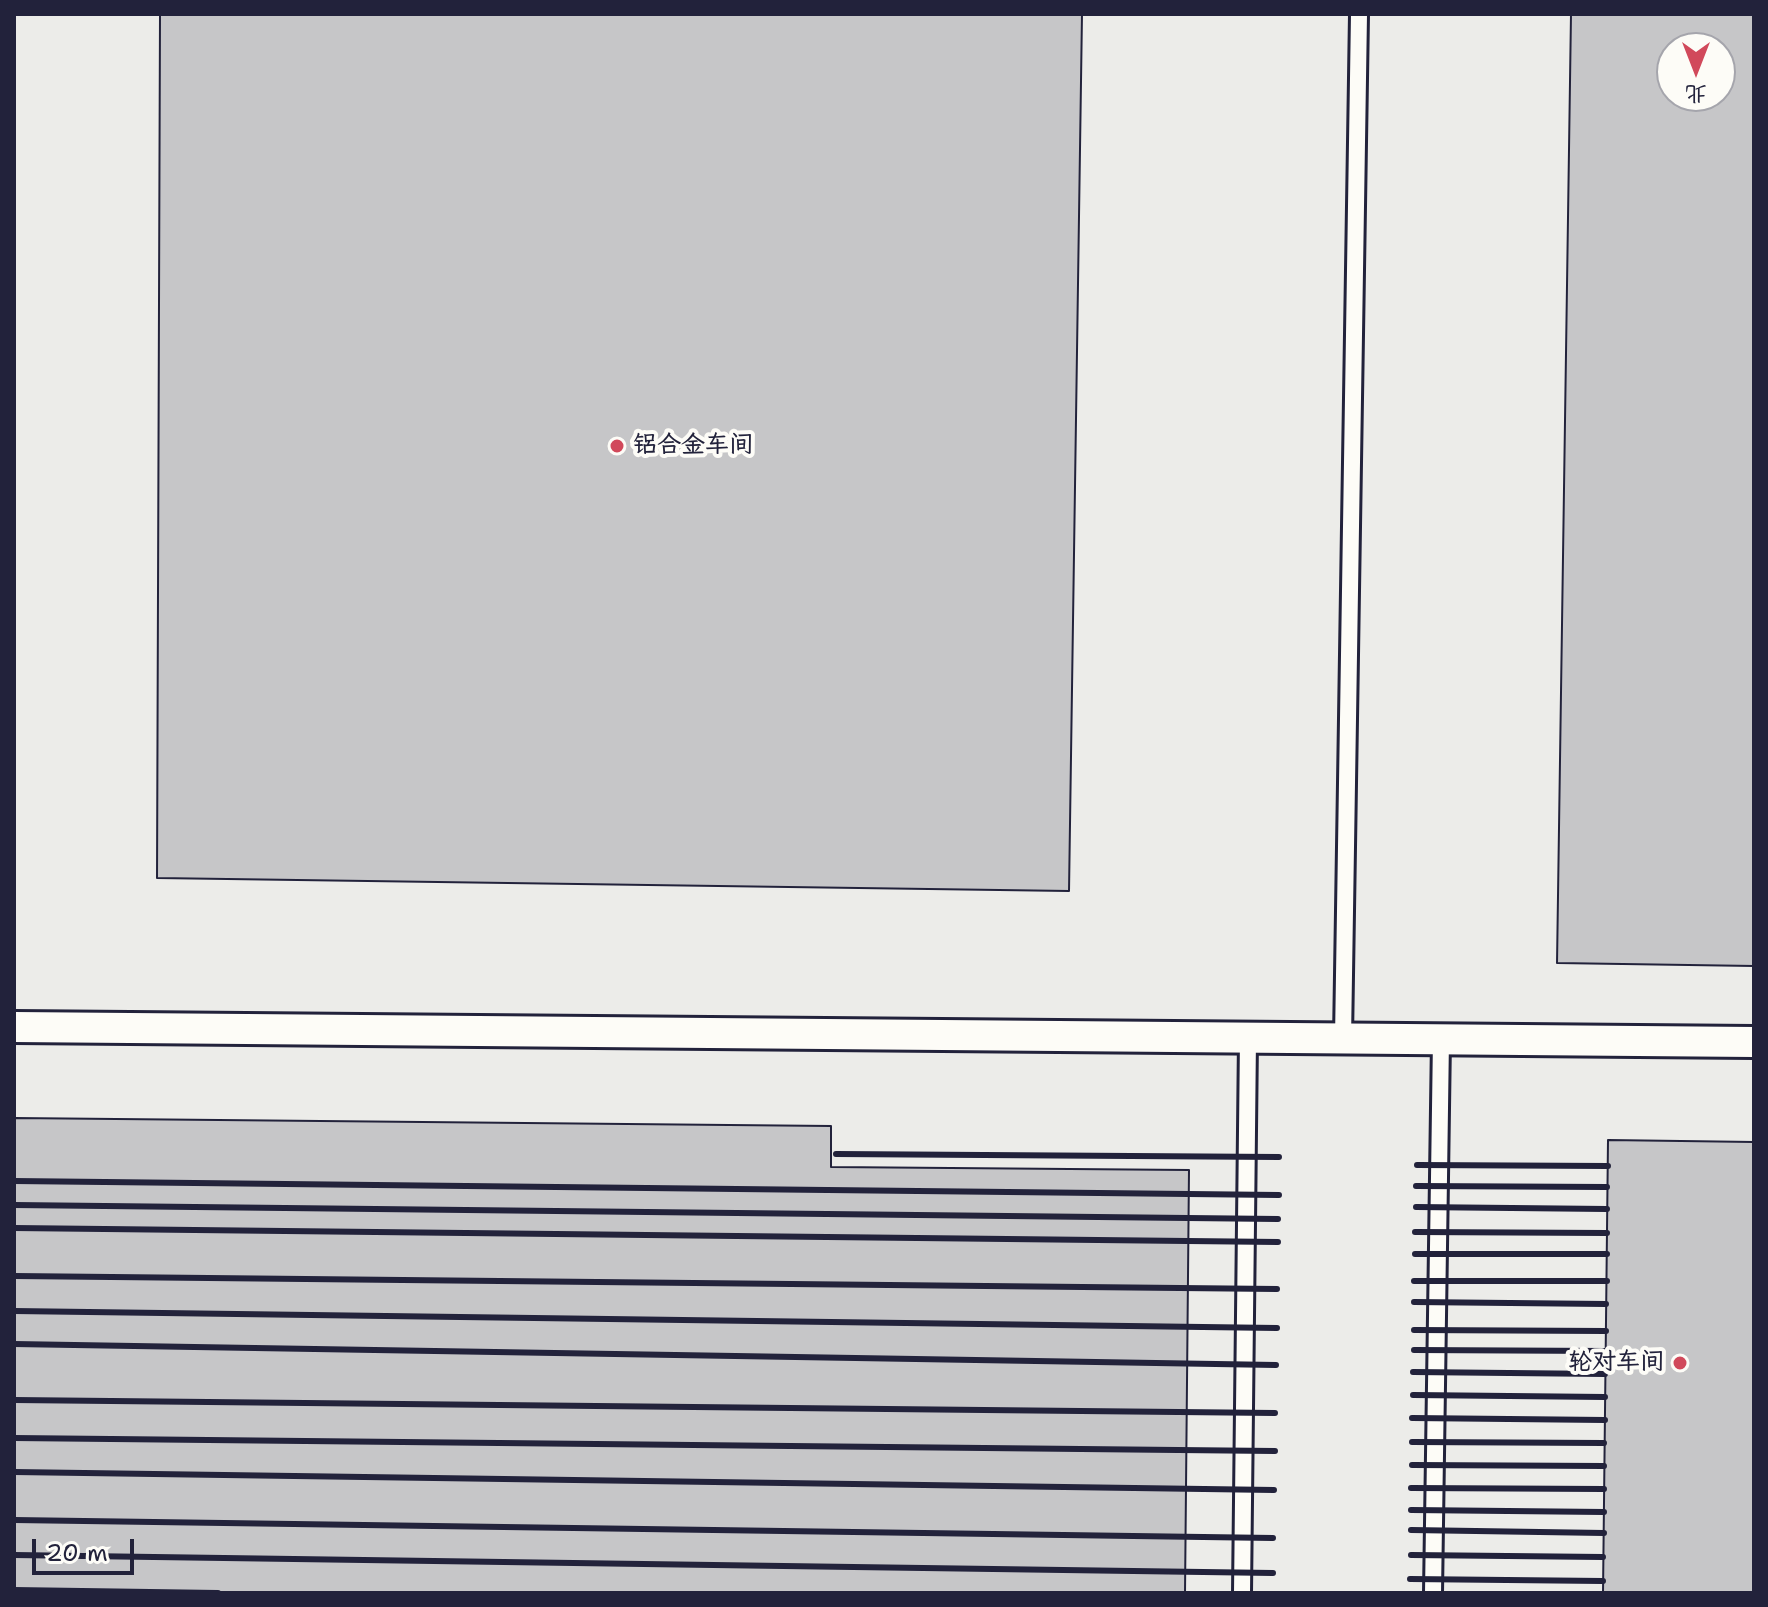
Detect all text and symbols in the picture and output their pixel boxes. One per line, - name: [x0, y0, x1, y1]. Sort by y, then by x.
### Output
- north arrow: [1656, 32, 1736, 112]
- text: 北: [1685, 80, 1707, 109]
- place label: 铝合金车间: [633, 432, 753, 460]
- marker: 铝合金车间: [608, 437, 626, 455]
- place label: 轮对车间: [1568, 1349, 1664, 1377]
- marker: 轮对车间: [1671, 1354, 1689, 1372]
- scale bar: [36, 1523, 138, 1573]
- text: 20 m: [46, 1537, 108, 1569]

